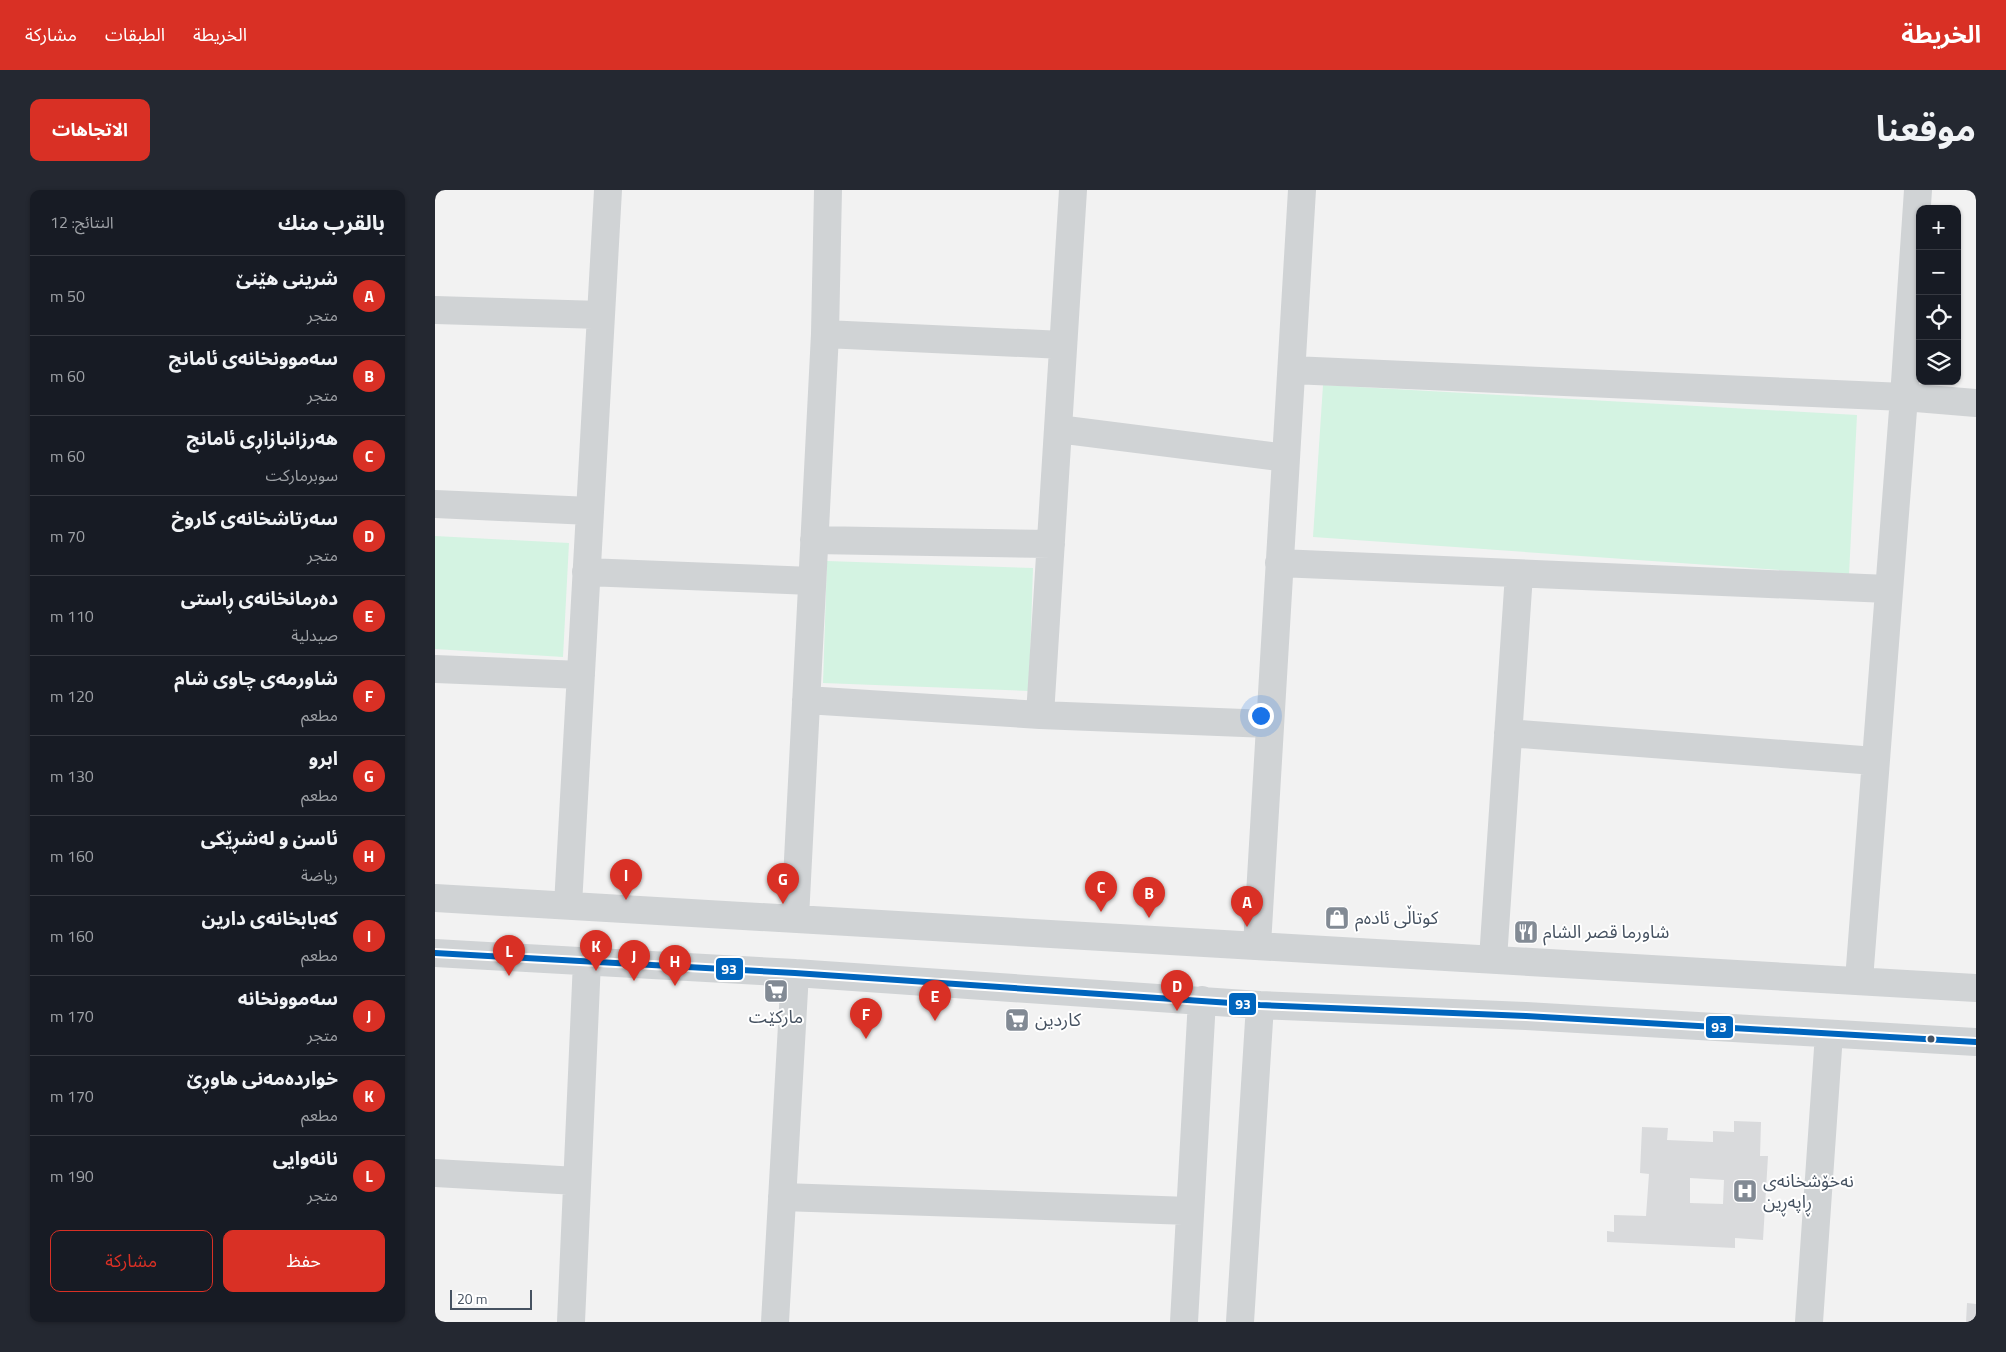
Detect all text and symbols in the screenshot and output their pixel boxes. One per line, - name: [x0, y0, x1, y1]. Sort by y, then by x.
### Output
- text: الخريطة: [1901, 16, 1981, 52]
- text: مشاركة: [25, 21, 77, 48]
- text: الطبقات: [105, 21, 165, 48]
- text: الخريطة: [193, 21, 247, 48]
- button: الاتجاهات: [30, 99, 150, 161]
- text: موقعنا: [1876, 101, 1976, 155]
- map controls: [1916, 205, 1961, 385]
- button: +: [1916, 205, 1961, 250]
- text: بالقرب منك: [278, 206, 385, 238]
- text: النتائج: 12: [50, 210, 114, 234]
- button: −: [1916, 250, 1961, 295]
- text: شرینی هێنێ: [236, 263, 338, 292]
- text: 50 m: [50, 284, 85, 308]
- text: A: [364, 284, 374, 308]
- button: locate: [1916, 295, 1961, 340]
- text: متجر: [307, 303, 338, 327]
- button: layers: [1916, 340, 1961, 385]
- text: سەموونخانەی ئامانج: [169, 343, 338, 372]
- text: 60 m: [50, 364, 85, 388]
- text: B: [364, 364, 374, 388]
- text: متجر: [307, 383, 338, 407]
- text: هەرزانبازاڕی ئامانج: [186, 423, 338, 452]
- text: 60 m: [50, 444, 85, 468]
- text: C: [365, 444, 373, 468]
- text: سوبرماركت: [266, 463, 338, 487]
- text: سەرتاشخانەی کاروخ: [171, 503, 338, 532]
- text: 70 m: [50, 524, 85, 548]
- text: D: [364, 524, 374, 548]
- text: متجر: [307, 543, 338, 567]
- text: دەرمانخانەی ڕاستی: [181, 583, 338, 612]
- text: 110 m: [50, 604, 94, 628]
- text: E: [365, 604, 373, 628]
- text: صيدلية: [291, 623, 338, 647]
- text: شاورمەی چاوی شام: [174, 663, 338, 692]
- text: 120 m: [50, 684, 94, 708]
- text: F: [365, 684, 373, 708]
- text: مطعم: [301, 703, 338, 727]
- your location: [1248, 703, 1274, 729]
- text: ابرو: [309, 743, 338, 772]
- text: 130 m: [50, 764, 94, 788]
- text: G: [364, 764, 374, 788]
- text: مطعم: [301, 783, 338, 807]
- text: ئاسن و لەشڕێکی: [201, 823, 338, 852]
- text: 160 m: [50, 844, 94, 868]
- text: H: [364, 844, 374, 868]
- pin: I: [610, 859, 642, 900]
- text: رياضة: [301, 863, 338, 887]
- pin: G: [767, 863, 799, 904]
- pin: C: [1085, 871, 1117, 912]
- pin: B: [1133, 877, 1165, 918]
- pin: A: [1231, 886, 1263, 927]
- text: کەبابخانەی دارین: [202, 903, 338, 932]
- place label: کوتاڵی ئادەم: [1355, 904, 1439, 932]
- shop icon: کوتاڵی ئادەم: [1324, 905, 1350, 931]
- place label: شاورما قصر الشام: [1543, 918, 1669, 946]
- restaurant icon: شاورما قصر الشام: [1513, 919, 1539, 945]
- text: 160 m: [50, 924, 94, 948]
- text: I: [367, 924, 371, 948]
- pin: K: [580, 930, 612, 971]
- pin: L: [493, 935, 525, 976]
- pin: J: [618, 940, 650, 981]
- text: مطعم: [301, 943, 338, 967]
- pin: H: [659, 945, 691, 986]
- line badge: 93: [715, 957, 744, 981]
- text: 93: [721, 958, 737, 979]
- pin: D: [1161, 970, 1193, 1011]
- supermarket icon: مارکێت: [763, 978, 789, 1004]
- pin: E: [919, 980, 951, 1021]
- text: سەموونخانە: [238, 983, 338, 1012]
- line badge: 93: [1228, 992, 1257, 1016]
- text: 93: [1235, 993, 1251, 1014]
- pin: F: [850, 998, 882, 1039]
- place label: مارکێت: [749, 1003, 803, 1030]
- text: 170 m: [50, 1004, 94, 1028]
- text: J: [367, 1004, 371, 1028]
- place label: كاردين: [1035, 1006, 1081, 1033]
- supermarket icon: كاردين: [1004, 1007, 1030, 1033]
- line badge: 93: [1705, 1015, 1734, 1039]
- text: 93: [1711, 1016, 1727, 1037]
- text: متجر: [307, 1023, 338, 1047]
- unlabelled marker: [1926, 1034, 1936, 1044]
- text: خواردەمەنی هاوڕێ: [187, 1063, 338, 1092]
- text: 170 m: [50, 1084, 94, 1108]
- text: K: [364, 1084, 374, 1108]
- text: مطعم: [301, 1103, 338, 1127]
- text: نانەوایی: [273, 1143, 338, 1172]
- text: 190 m: [50, 1164, 94, 1188]
- text: L: [365, 1164, 373, 1188]
- place label: نەخۆشخانەی ڕاپەڕین: [1763, 1167, 1854, 1217]
- hospital icon: نەخۆشخانەی ڕاپەڕین: [1732, 1178, 1758, 1204]
- text: متجر: [307, 1183, 338, 1207]
- button: مشاركة: [50, 1230, 213, 1292]
- button: حفظ: [223, 1230, 385, 1292]
- scale bar: [450, 1287, 533, 1310]
- text: 20 m: [457, 1288, 487, 1309]

